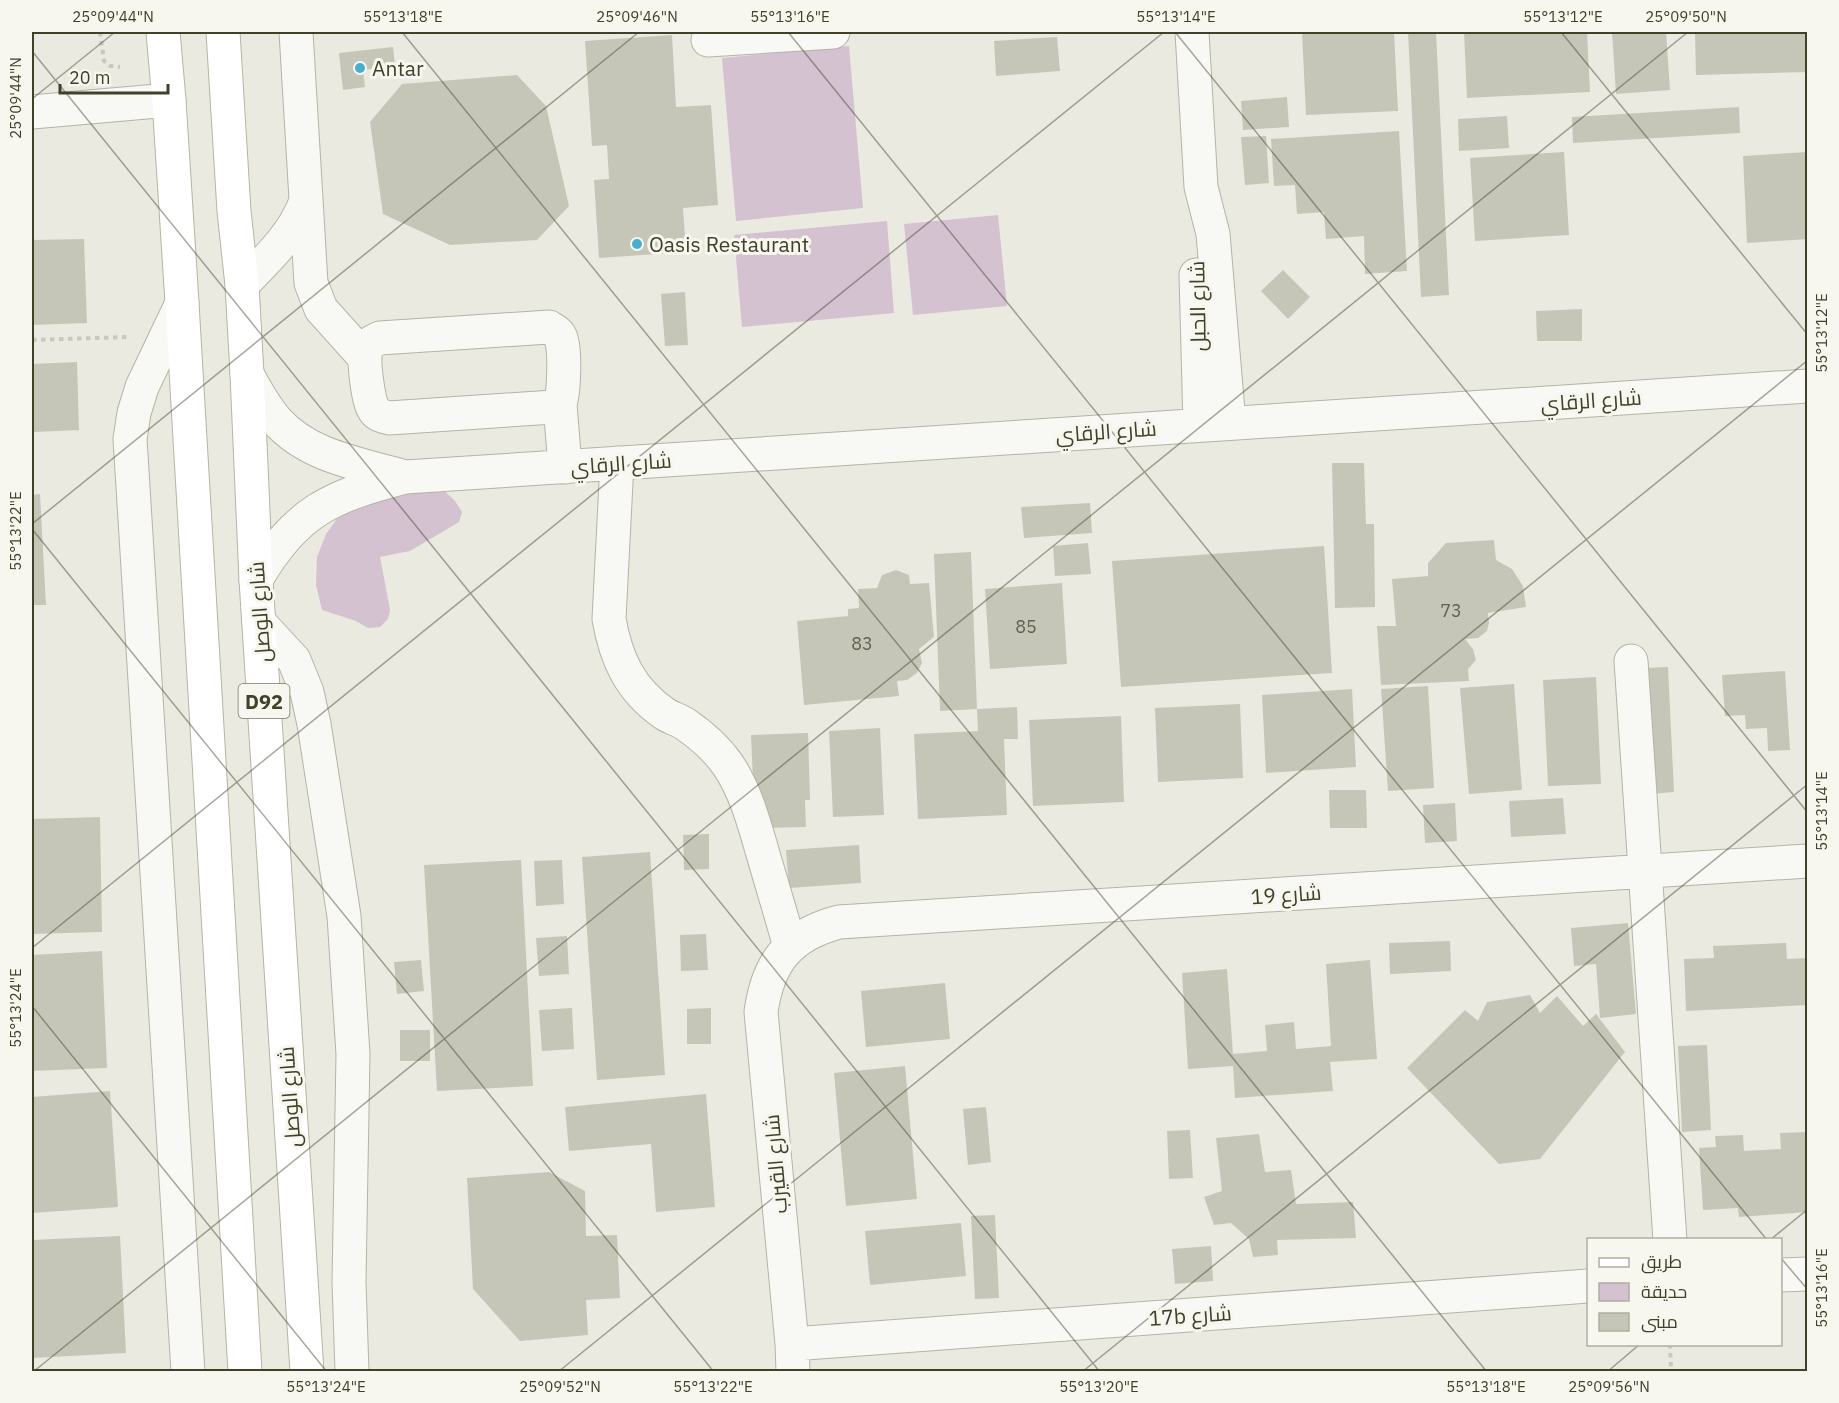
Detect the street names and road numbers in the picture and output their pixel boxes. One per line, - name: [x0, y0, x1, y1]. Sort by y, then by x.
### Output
- street label: شارع الحبل: [1182, 260, 1213, 352]
- street label: شارع الرقاي: [1540, 383, 1643, 420]
- street label: شارع الرقاي: [1055, 414, 1158, 451]
- street label: شارع الرقاي: [570, 446, 673, 483]
- street label: شارع الوصل: [242, 561, 277, 663]
- road number: D92: [238, 684, 290, 718]
- street label: شارع 19: [1250, 878, 1322, 911]
- street label: شارع الوصل: [272, 1046, 307, 1148]
- street label: شارع القيرب: [757, 1113, 794, 1215]
- street label: 17b شارع: [1148, 1298, 1232, 1333]

